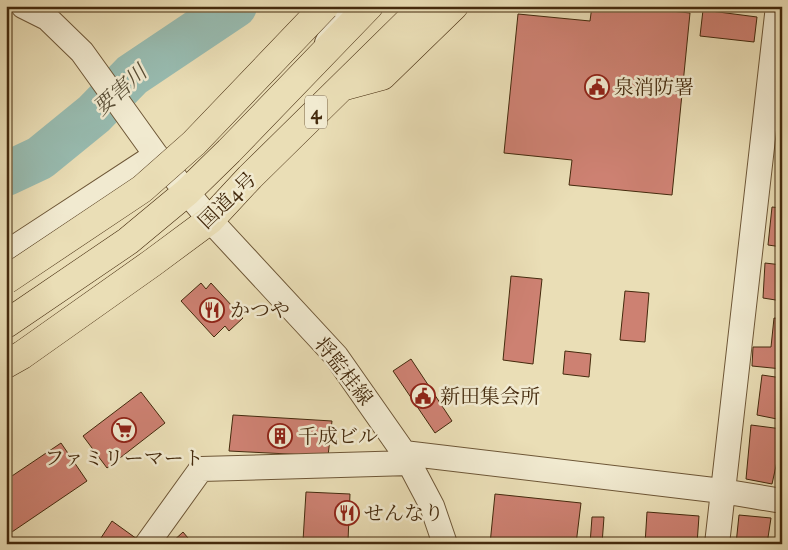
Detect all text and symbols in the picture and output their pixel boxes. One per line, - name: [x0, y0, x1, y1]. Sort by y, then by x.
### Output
- water label: 要害川: [88, 58, 154, 121]
- public building icon: 泉消防署: [584, 74, 610, 100]
- place label: 泉消防署: [614, 75, 694, 99]
- road number: 4: [305, 95, 327, 128]
- street label: 国道4号: [193, 167, 261, 233]
- restaurant icon: かつや: [199, 297, 225, 323]
- place label: かつや: [230, 298, 290, 322]
- street label: 将監桂線: [310, 332, 378, 410]
- public building icon: 新田集会所: [410, 383, 436, 409]
- place label: 新田集会所: [440, 384, 540, 408]
- supermarket icon: ファミリーマート: [111, 417, 137, 443]
- building icon: 千成ビル: [267, 423, 293, 449]
- place label: 千成ビル: [298, 424, 378, 448]
- place label: ファミリーマート: [44, 446, 204, 470]
- restaurant icon: せんなり: [334, 500, 360, 526]
- place label: せんなり: [364, 501, 444, 525]

